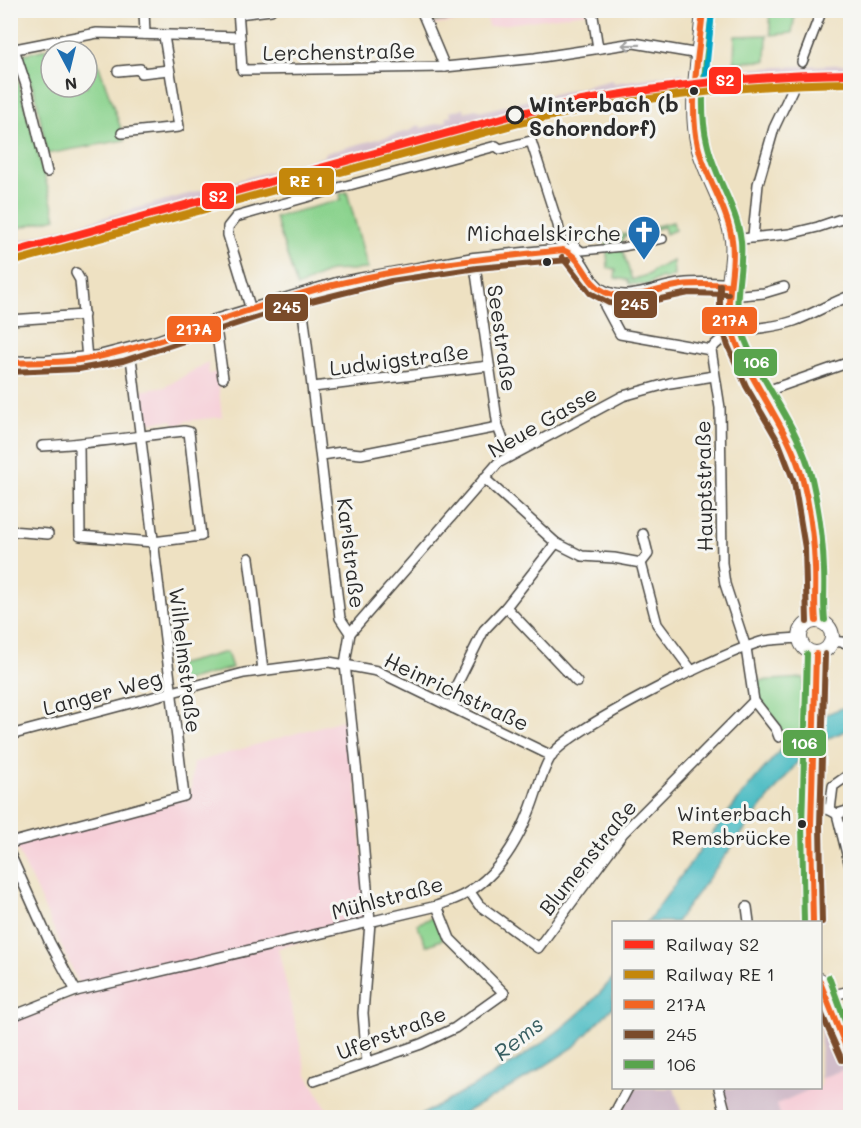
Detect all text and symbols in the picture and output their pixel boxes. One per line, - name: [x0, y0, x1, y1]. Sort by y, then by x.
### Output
- street label: Lerchenstraße: [262, 36, 416, 66]
- north arrow: [39, 39, 99, 99]
- one-way arrow: [622, 39, 642, 50]
- line badge: S2: [708, 66, 742, 95]
- text: S2: [716, 69, 735, 90]
- text: N: [64, 73, 78, 96]
- unlabelled marker: [688, 85, 700, 97]
- place label: Winterbach (b Schorndorf): [529, 90, 679, 141]
- marker: Winterbach (b Schorndorf): [506, 106, 524, 124]
- line badge: RE 1: [278, 167, 335, 196]
- text: RE 1: [289, 170, 323, 191]
- line badge: S2: [201, 182, 235, 210]
- text: S2: [209, 185, 228, 206]
- church icon: Michaelskirche: [626, 214, 662, 261]
- place label: Michaelskirche: [467, 219, 621, 246]
- unlabelled marker: [541, 256, 553, 268]
- street label: Seestraße: [482, 283, 524, 393]
- line badge: 245: [613, 290, 658, 319]
- line badge: 245: [264, 293, 309, 322]
- text: 245: [621, 293, 649, 314]
- text: 245: [273, 296, 301, 317]
- line badge: 217A: [701, 306, 758, 335]
- text: 217A: [712, 309, 748, 330]
- line badge: 217A: [166, 315, 222, 343]
- text: 217A: [176, 318, 212, 339]
- street label: Ludwigstraße: [328, 337, 470, 381]
- line badge: 106: [733, 348, 778, 377]
- text: 106: [742, 351, 770, 372]
- street label: Neue Gasse: [483, 379, 601, 463]
- street label: Hauptstraße: [688, 420, 718, 552]
- street label: Karlstraße: [332, 496, 372, 610]
- street label: Wilhelmstraße: [164, 586, 208, 734]
- street label: Heinrichstraße: [380, 646, 534, 736]
- street label: Langer Weg: [40, 663, 164, 721]
- line badge: 106: [782, 729, 827, 757]
- text: 106: [790, 732, 818, 753]
- street label: Blumenstraße: [532, 794, 642, 920]
- place label: Winterbach Remsbrücke: [672, 800, 791, 850]
- marker: Winterbach Remsbrücke: [796, 818, 808, 830]
- street label: Mühlstraße: [328, 869, 446, 925]
- legend: [612, 921, 822, 1089]
- text: Railway S2: [666, 932, 759, 956]
- text: Railway RE 1: [666, 962, 775, 986]
- text: 217A: [666, 992, 707, 1016]
- street label: Uferstraße: [332, 999, 450, 1065]
- water label: Rems: [487, 1009, 549, 1067]
- text: 245: [666, 1022, 697, 1046]
- text: 106: [666, 1052, 696, 1076]

